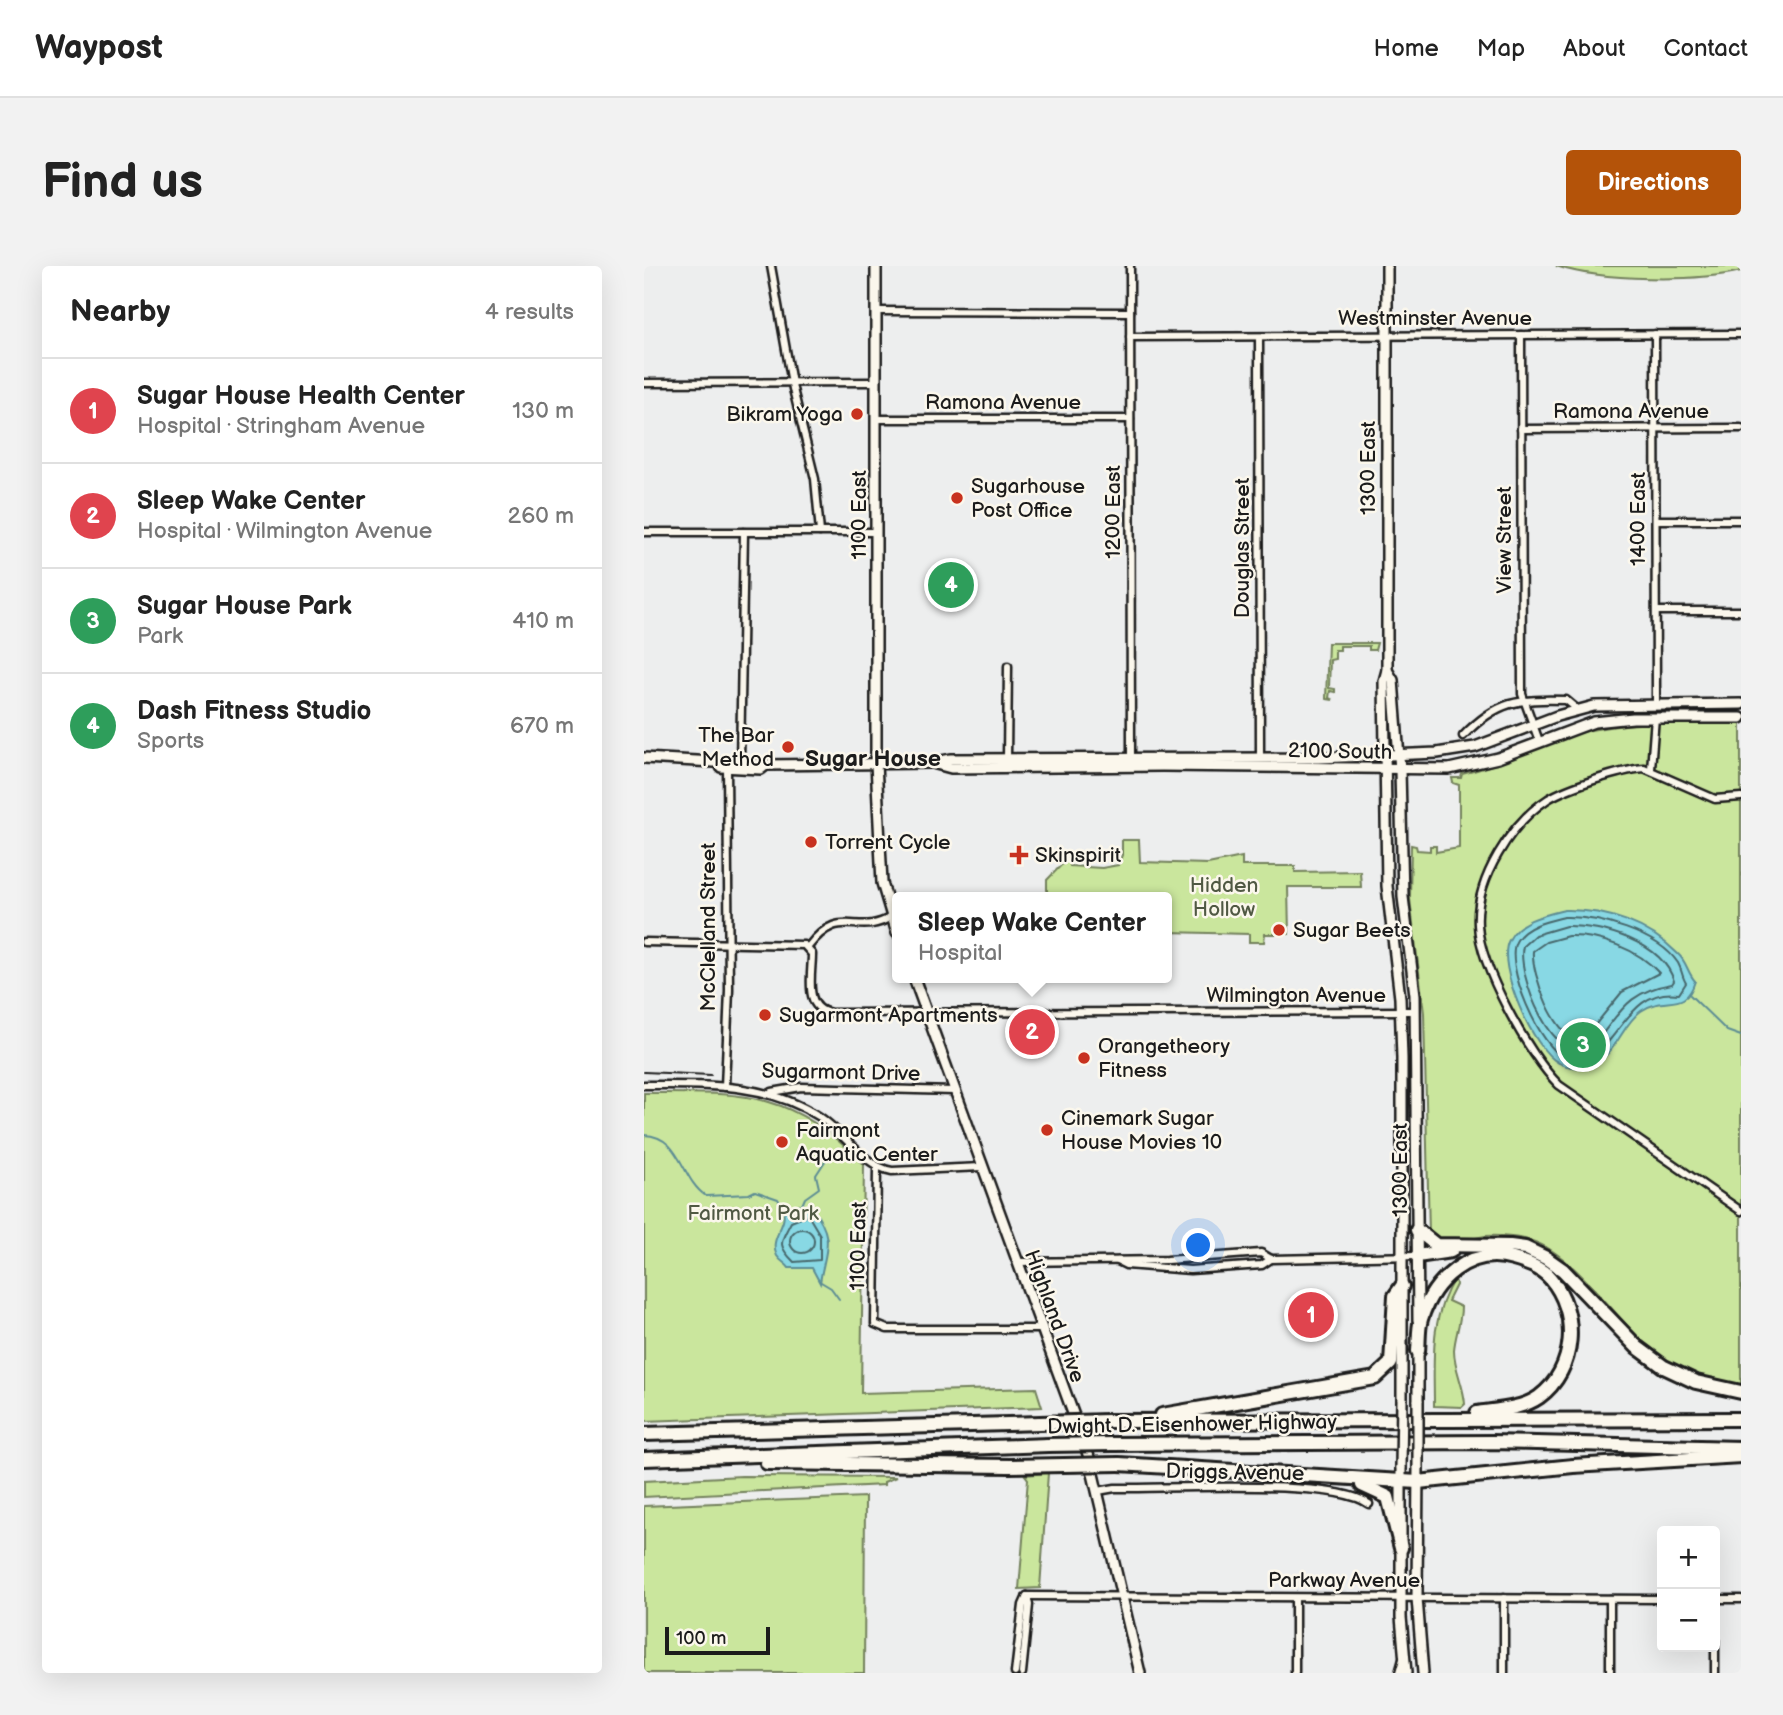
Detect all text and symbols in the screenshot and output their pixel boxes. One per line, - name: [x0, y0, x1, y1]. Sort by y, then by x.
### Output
- text: Waypost: [35, 28, 163, 68]
- text: Home: [1374, 34, 1439, 63]
- text: Map: [1477, 34, 1525, 63]
- text: About: [1563, 34, 1625, 63]
- text: Contact: [1663, 34, 1748, 63]
- button: Directions: [1566, 150, 1741, 215]
- text: Find us: [42, 153, 203, 212]
- text: Nearby: [70, 294, 170, 330]
- text: 4 results: [485, 298, 574, 326]
- street label: Westminster Avenue: [1338, 306, 1532, 331]
- text: Sugar House Health Center: [137, 381, 465, 412]
- street label: Ramona Avenue: [925, 390, 1081, 415]
- text: 1: [88, 397, 98, 425]
- text: 130 m: [512, 397, 574, 425]
- street label: Ramona Avenue: [1553, 399, 1709, 424]
- place label: Bikram Yoga: [726, 402, 843, 427]
- marker: Bikram Yoga: [849, 406, 865, 422]
- text: Hospital · Stringham Avenue: [137, 412, 425, 440]
- street label: 1300 East: [1356, 420, 1381, 515]
- street label: 1200 East: [1101, 465, 1126, 559]
- street label: 1100 East: [847, 470, 872, 560]
- street label: 1400 East: [1626, 472, 1651, 566]
- place label: Sugarhouse Post Office: [971, 474, 1085, 523]
- street label: Douglas Street: [1230, 477, 1255, 618]
- text: Sleep Wake Center: [137, 486, 365, 517]
- street label: View Street: [1492, 486, 1517, 594]
- marker: Sugarhouse Post Office: [949, 490, 965, 506]
- text: 2: [86, 502, 100, 530]
- text: 260 m: [508, 502, 574, 530]
- text: Hospital · Wilmington Avenue: [137, 517, 432, 545]
- pin: 4: [928, 559, 974, 611]
- text: Sugar House Park: [137, 591, 352, 622]
- text: 3: [86, 607, 100, 635]
- text: 410 m: [512, 607, 574, 635]
- text: Park: [137, 622, 183, 650]
- text: Dash Fitness Studio: [137, 696, 371, 727]
- text: 4: [86, 712, 100, 740]
- text: 670 m: [510, 712, 574, 740]
- place label: The Bar Method: [698, 723, 774, 772]
- text: Sports: [137, 727, 204, 755]
- street label: 2100 South: [1288, 738, 1392, 765]
- marker: The Bar Method: [780, 739, 796, 755]
- district label: Sugar House: [805, 745, 941, 773]
- place label: Torrent Cycle: [825, 830, 951, 855]
- marker: Torrent Cycle: [803, 834, 819, 850]
- street label: McClelland Street: [696, 842, 721, 1012]
- place label: Skinspirit: [1035, 843, 1122, 868]
- marker: Skinspirit: [1009, 845, 1029, 865]
- park label: Hidden Hollow: [1190, 873, 1258, 922]
- popup: [892, 892, 1172, 983]
- text: Sleep Wake Center: [918, 908, 1146, 939]
- place label: Sugar Beets: [1293, 918, 1411, 943]
- marker: Sugar Beets: [1271, 922, 1287, 938]
- text: Hospital: [918, 939, 1002, 967]
- street label: Wilmington Avenue: [1206, 983, 1386, 1008]
- place label: Sugarmont Apartments: [779, 1003, 998, 1028]
- pin: 2: [1009, 1006, 1055, 1058]
- marker: Sugarmont Apartments: [757, 1007, 773, 1023]
- pin: 3: [1560, 1019, 1606, 1071]
- place label: Orangetheory Fitness: [1098, 1034, 1231, 1083]
- marker: Orangetheory Fitness: [1076, 1050, 1092, 1066]
- street label: Sugarmont Drive: [761, 1059, 921, 1086]
- place label: Cinemark Sugar House Movies 10: [1061, 1106, 1222, 1155]
- place label: Fairmont Aquatic Center: [796, 1118, 938, 1167]
- marker: Cinemark Sugar House Movies 10: [1039, 1122, 1055, 1138]
- street label: 1300 East: [1388, 1122, 1413, 1217]
- marker: Fairmont Aquatic Center: [774, 1134, 790, 1150]
- park label: Fairmont Park: [687, 1201, 820, 1226]
- street label: 1100 East: [845, 1201, 872, 1291]
- your location: [1181, 1228, 1215, 1262]
- street label: Highland Drive: [1019, 1246, 1090, 1386]
- pin: 1: [1288, 1289, 1334, 1341]
- street label: Dwight D. Eisenhower Highway: [1047, 1409, 1338, 1440]
- street label: Driggs Avenue: [1165, 1459, 1305, 1486]
- map controls: [1657, 1526, 1720, 1652]
- button: +: [1657, 1526, 1720, 1589]
- street label: Parkway Avenue: [1268, 1568, 1420, 1593]
- button: −: [1657, 1589, 1720, 1652]
- scale bar: [665, 1624, 770, 1656]
- text: 100 m: [676, 1627, 727, 1650]

